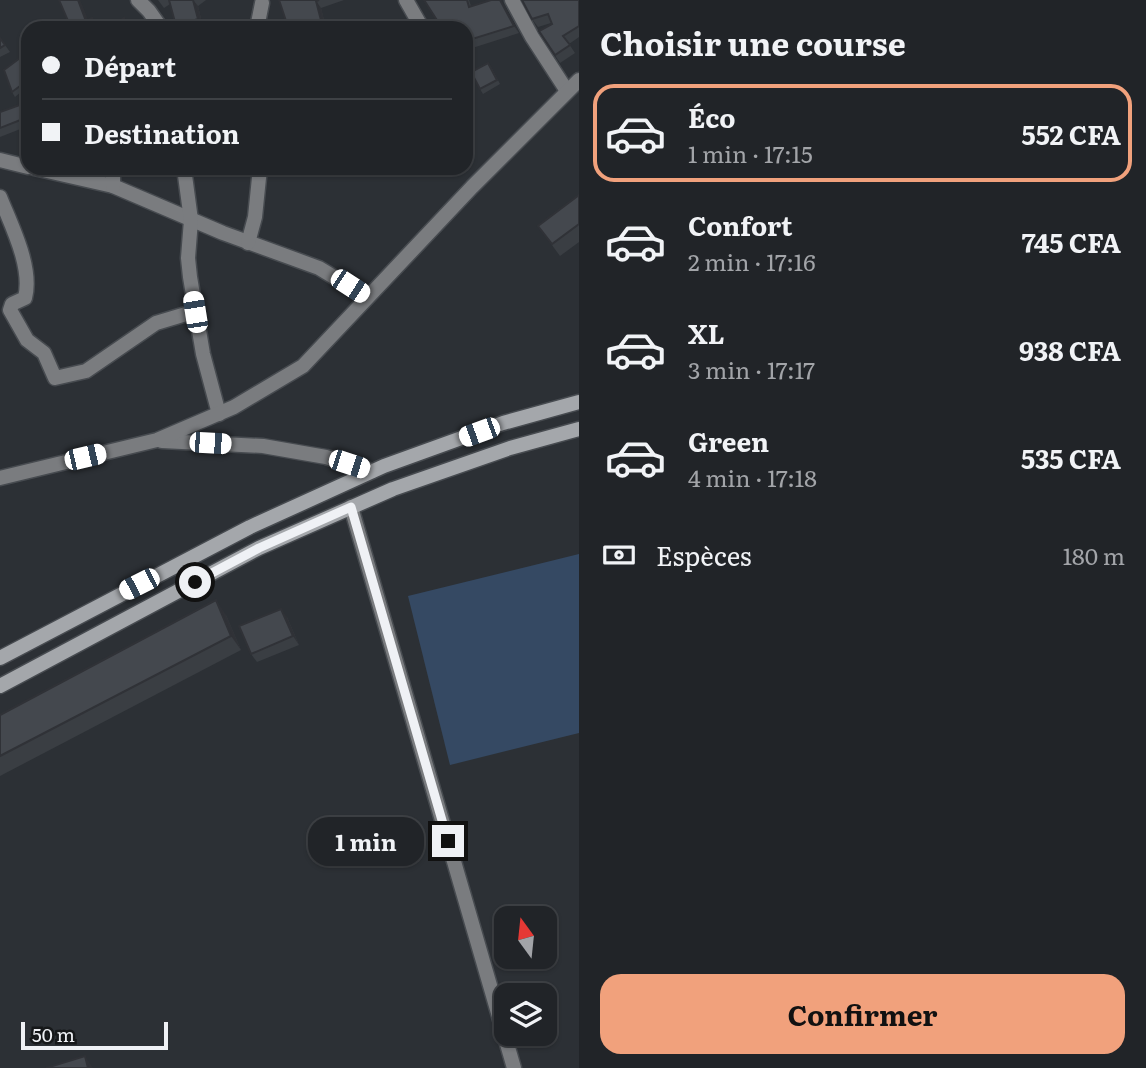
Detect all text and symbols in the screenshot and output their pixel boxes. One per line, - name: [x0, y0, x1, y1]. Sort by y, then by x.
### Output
- text: Choisir une course: [600, 18, 906, 66]
- text: Départ: [84, 46, 176, 85]
- text: Éco: [688, 97, 736, 136]
- icon: car: [604, 102, 667, 165]
- text: Destination: [84, 113, 240, 152]
- text: 552 CFA: [1022, 114, 1121, 153]
- text: 1 min · 17:15: [688, 136, 813, 170]
- text: Confort: [688, 205, 792, 244]
- icon: car: [604, 210, 667, 273]
- text: 745 CFA: [1022, 222, 1121, 261]
- text: 2 min · 17:16: [688, 244, 816, 278]
- car: [327, 266, 374, 306]
- car: [182, 290, 209, 334]
- text: XL: [688, 313, 725, 352]
- icon: car: [604, 318, 667, 381]
- text: 938 CFA: [1019, 330, 1121, 369]
- text: 3 min · 17:17: [688, 352, 815, 386]
- car: [456, 415, 503, 449]
- text: Green: [688, 421, 769, 460]
- icon: car: [604, 426, 667, 489]
- car: [189, 431, 232, 455]
- text: 535 CFA: [1021, 438, 1121, 477]
- car: [63, 442, 108, 472]
- car: [326, 448, 373, 480]
- text: 4 min · 17:18: [688, 460, 817, 494]
- text: Espèces: [656, 535, 752, 574]
- icon: cash: [600, 536, 638, 574]
- text: 180 m: [1063, 538, 1125, 572]
- car: [116, 565, 163, 603]
- route start: [179, 566, 211, 598]
- callout: 1 min: [308, 816, 424, 866]
- text: 1 min: [335, 824, 397, 858]
- route end: [432, 825, 464, 857]
- north arrow: [494, 906, 556, 970]
- map controls: [494, 906, 557, 1046]
- button: Confirmer: [600, 974, 1125, 1054]
- button: layers: [494, 983, 557, 1046]
- scale bar: [21, 1019, 168, 1051]
- text: 50 m: [32, 1020, 75, 1048]

